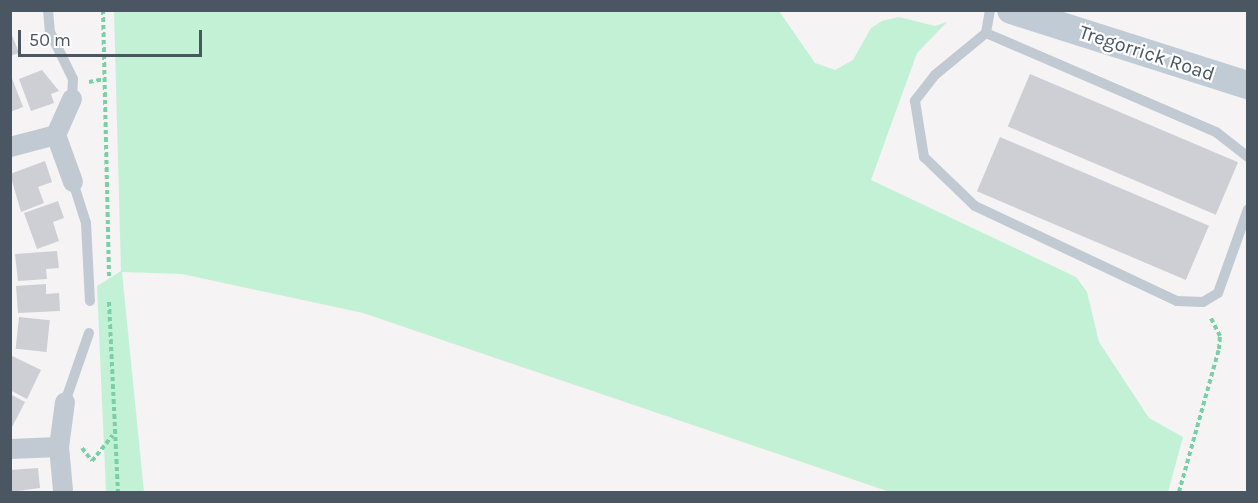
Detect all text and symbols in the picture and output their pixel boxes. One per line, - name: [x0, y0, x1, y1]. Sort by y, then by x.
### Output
- scale bar: [21, 18, 206, 56]
- street label: Tregorrick Road: [1076, 20, 1218, 86]
- text: 50 m: [29, 29, 71, 51]

